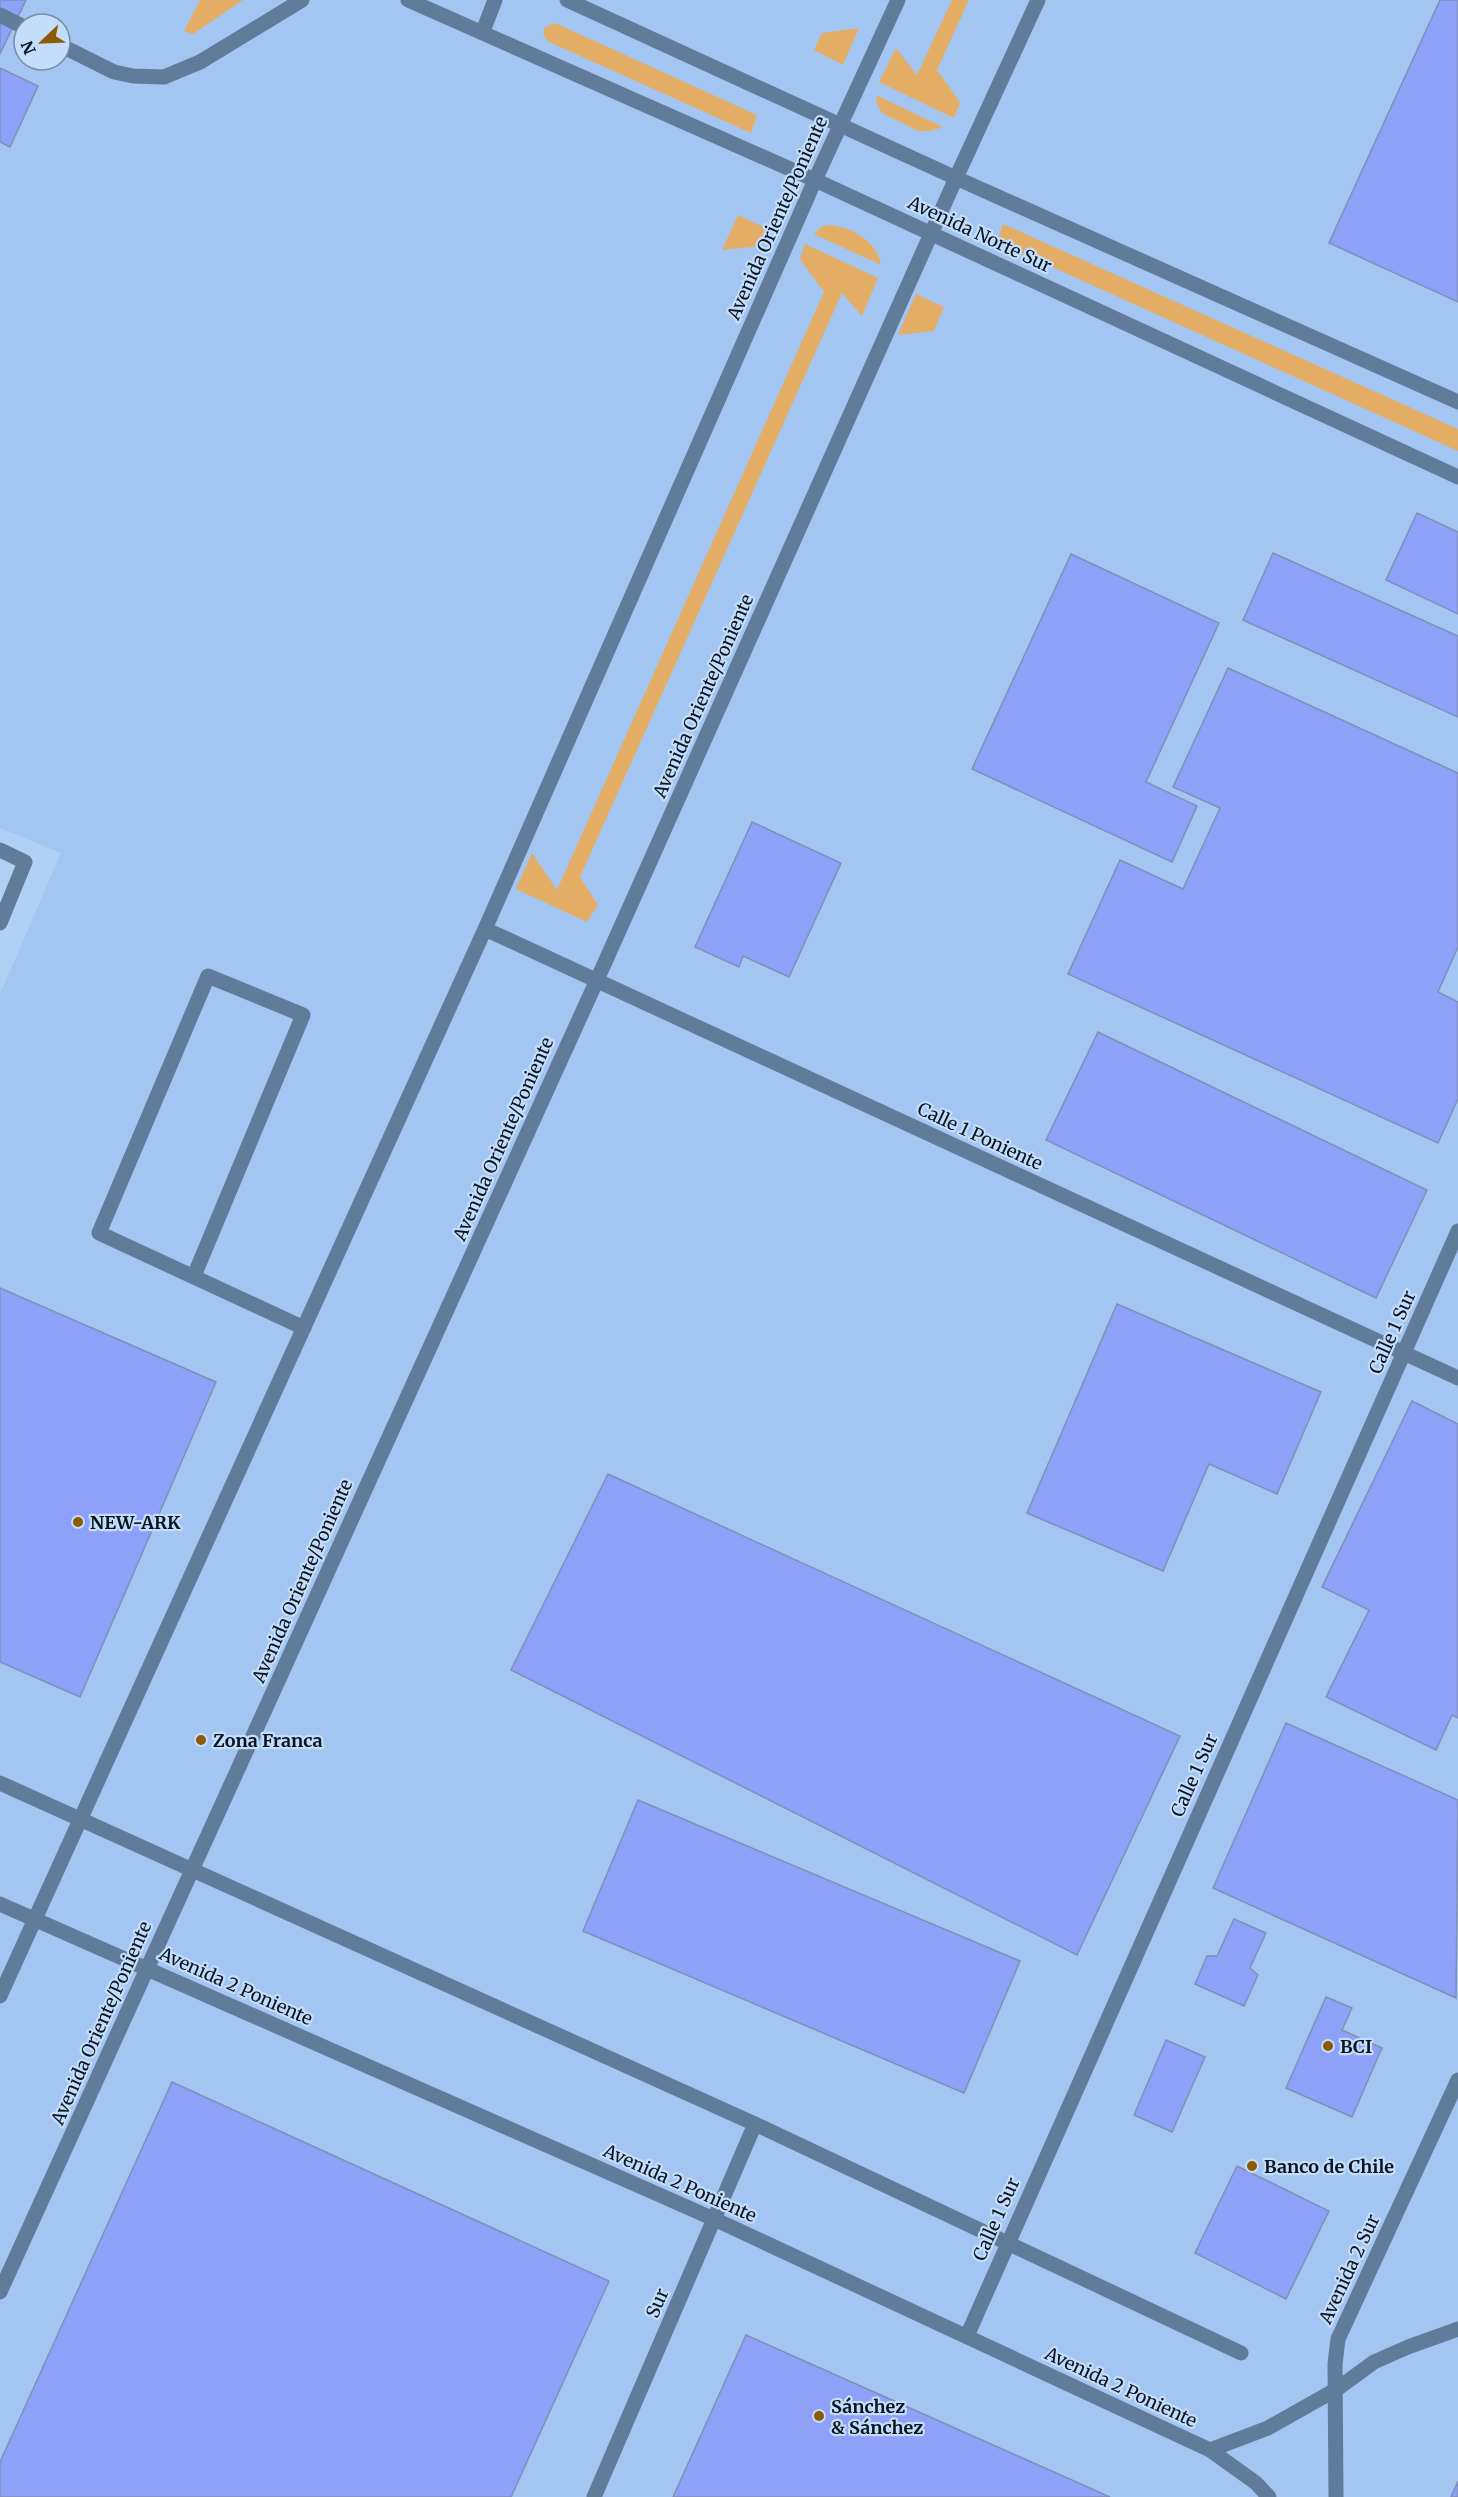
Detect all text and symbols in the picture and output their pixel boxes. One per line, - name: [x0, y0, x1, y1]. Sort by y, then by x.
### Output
- north arrow: [12, 12, 72, 72]
- text: N: [16, 38, 40, 58]
- street label: Avenida Oriente/Poniente: [721, 113, 832, 324]
- street label: Avenida Norte Sur: [904, 190, 1056, 277]
- street label: Avenida Oriente/Poniente: [647, 591, 758, 802]
- street label: Avenida Oriente/Poniente: [447, 1034, 558, 1245]
- street label: Calle 1 Poniente: [914, 1097, 1046, 1175]
- street label: Calle 1 Sur: [1363, 1287, 1421, 1377]
- street label: Avenida Oriente/Poniente: [246, 1476, 357, 1687]
- place label: NEW-ARK: [90, 1511, 181, 1534]
- marker: NEW-ARK: [71, 1515, 85, 1529]
- place label: Zona Franca: [213, 1729, 322, 1752]
- street label: Calle 1 Sur: [1165, 1730, 1223, 1820]
- marker: Zona Franca: [194, 1733, 208, 1747]
- street label: Avenida Oriente/Poniente: [45, 1918, 156, 2129]
- street label: Avenida 2 Poniente: [155, 1942, 316, 2030]
- place label: BCI: [1340, 2035, 1372, 2058]
- marker: BCI: [1321, 2039, 1335, 2053]
- street label: Avenida 2 Poniente: [599, 2139, 760, 2227]
- place label: Banco de Chile: [1264, 2155, 1394, 2178]
- marker: Banco de Chile: [1245, 2159, 1259, 2173]
- street label: Calle 1 Sur: [967, 2174, 1025, 2264]
- street label: Avenida 2 Sur: [1313, 2211, 1384, 2328]
- street label: Sur: [641, 2285, 673, 2321]
- street label: Avenida 2 Poniente: [1040, 2341, 1201, 2432]
- place label: Sánchez & Sánchez: [831, 2395, 923, 2439]
- marker: Sánchez & Sánchez: [812, 2409, 826, 2423]

